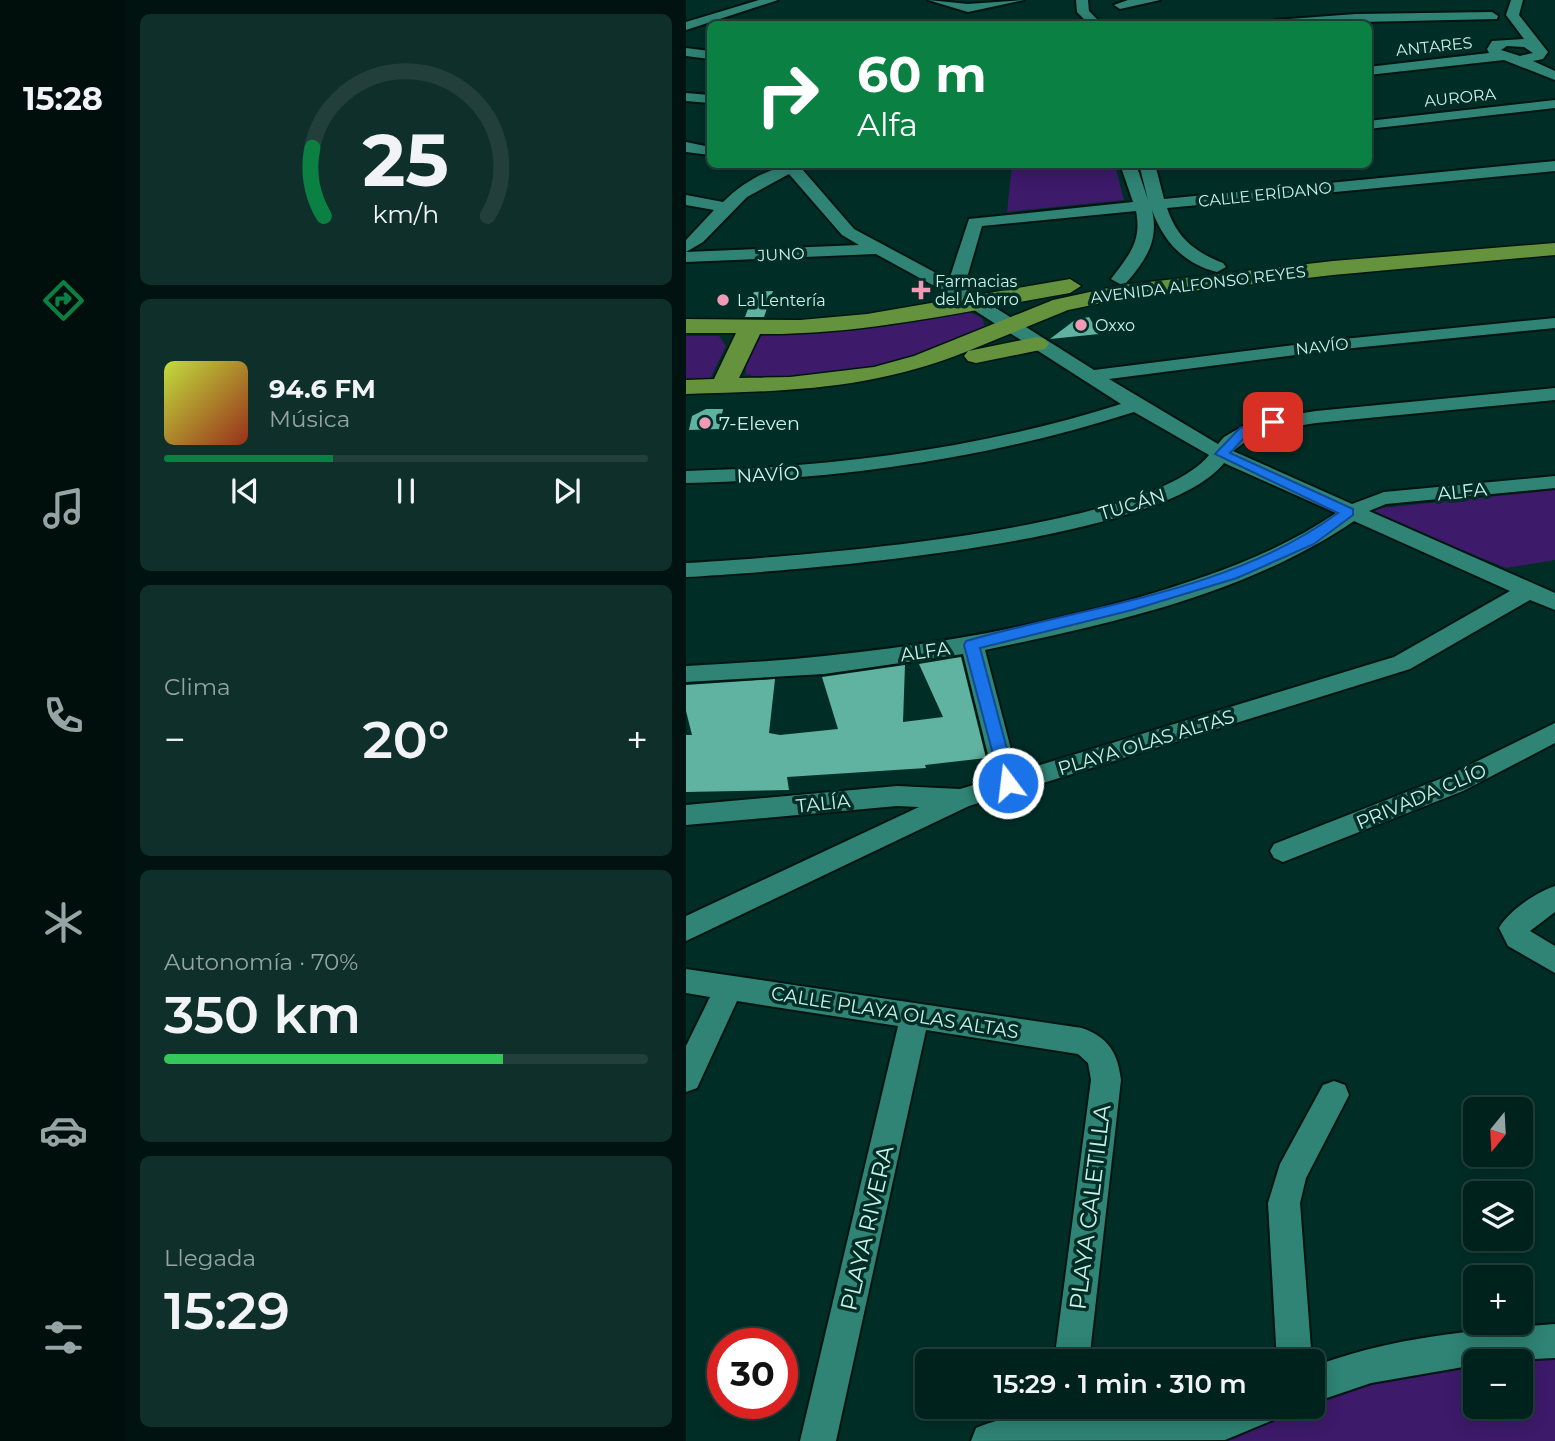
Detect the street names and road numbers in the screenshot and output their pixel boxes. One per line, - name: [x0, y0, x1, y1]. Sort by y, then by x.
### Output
- street label: ANTARES: [1395, 33, 1473, 60]
- street label: AURORA: [1423, 84, 1497, 111]
- street label: CALLE ERÍDANO: [1197, 178, 1333, 211]
- street label: JUNO: [756, 244, 805, 265]
- street label: AVENIDA ALFONSO REYES: [1089, 262, 1307, 307]
- street label: NAVÍO: [1295, 334, 1349, 359]
- street label: NAVÍO: [736, 461, 800, 488]
- street label: ALFA: [1436, 477, 1488, 506]
- street label: TUCÁN: [1096, 484, 1168, 525]
- street label: ALFA: [899, 637, 952, 666]
- street label: PLAYA OLAS ALTAS: [1055, 705, 1237, 780]
- street label: PRIVADA CLÍO: [1353, 759, 1490, 834]
- street label: TALÍA: [795, 789, 852, 818]
- street label: CALLE PLAYA OLAS ALTAS: [770, 982, 1020, 1043]
- street label: PLAYA CALETILLA: [1064, 1102, 1117, 1311]
- street label: PLAYA RIVERA: [834, 1142, 900, 1313]

